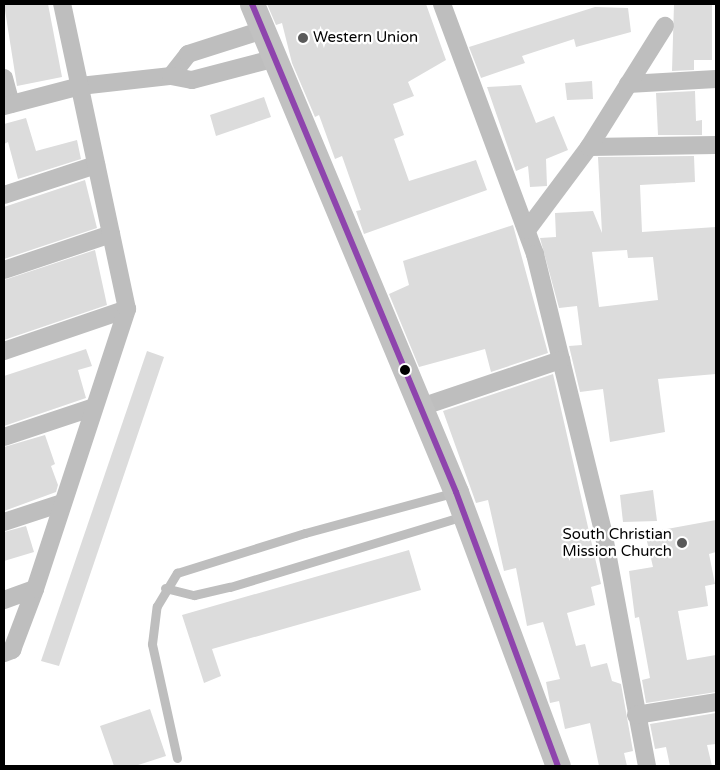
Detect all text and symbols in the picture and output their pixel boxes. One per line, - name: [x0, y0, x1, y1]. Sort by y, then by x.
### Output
- place label: Western Union: [313, 29, 418, 47]
- marker: Western Union: [297, 32, 309, 44]
- unlabelled marker: [400, 365, 410, 375]
- place label: South Christian Mission Church: [562, 525, 672, 560]
- marker: South Christian Mission Church: [676, 537, 688, 549]

